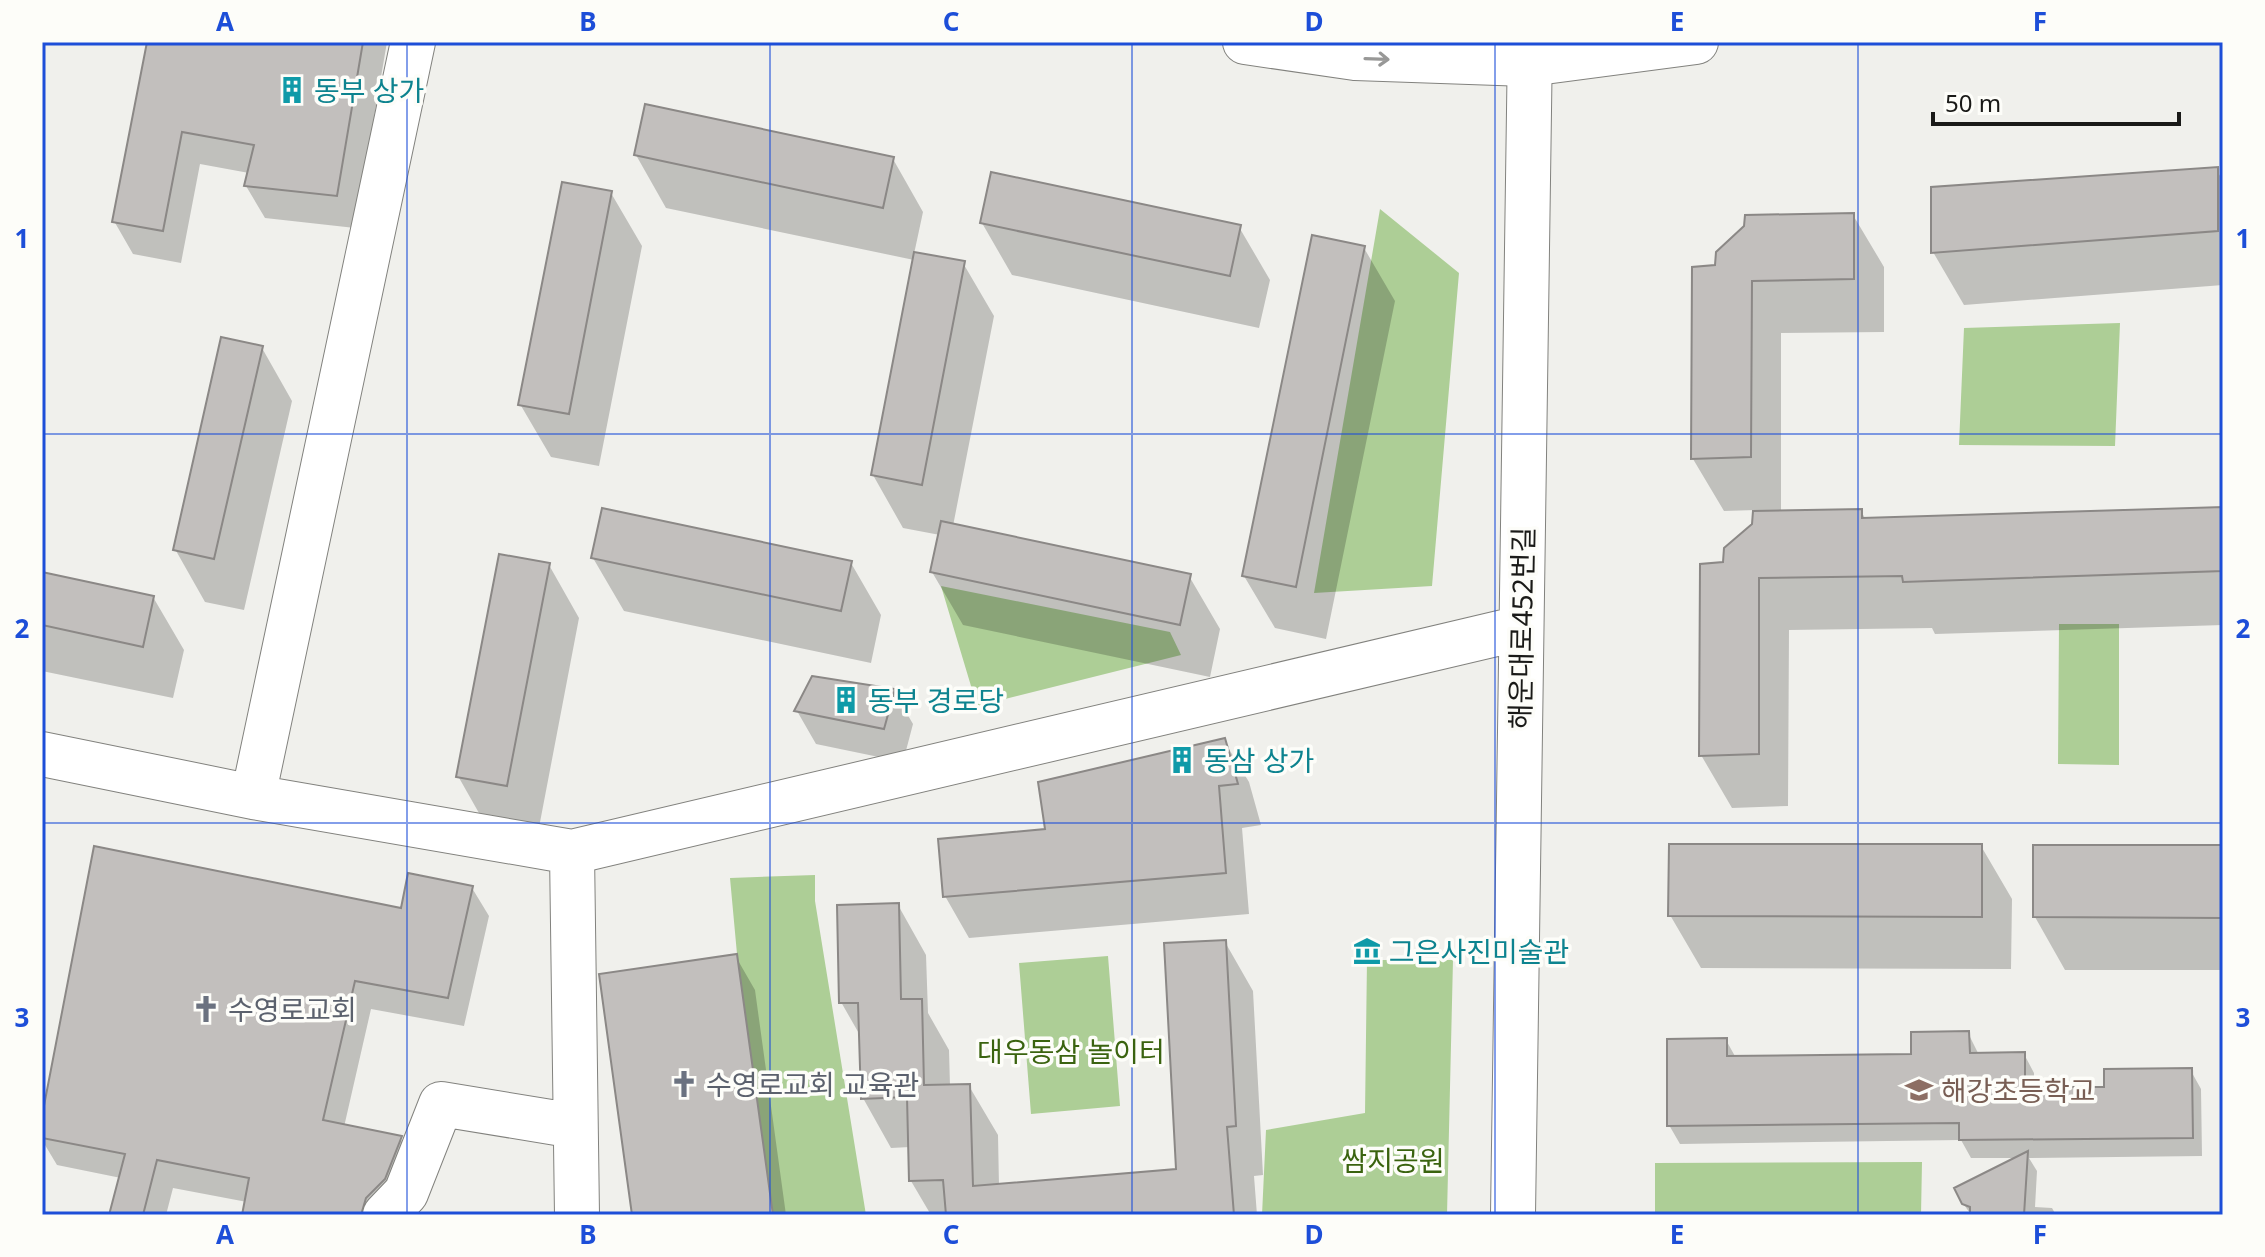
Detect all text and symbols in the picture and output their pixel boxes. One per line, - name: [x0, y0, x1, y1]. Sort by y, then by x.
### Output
- text: A: [216, 3, 234, 39]
- text: B: [579, 3, 597, 39]
- text: C: [943, 3, 959, 39]
- text: D: [1304, 3, 1324, 39]
- text: E: [1670, 3, 1684, 39]
- text: F: [2033, 3, 2047, 39]
- one-way arrow: [1363, 51, 1390, 66]
- place label: 동부 상가: [314, 71, 424, 109]
- building icon: 동부 상가: [277, 75, 307, 105]
- scale bar: [1933, 76, 2179, 126]
- text: 50 m: [1945, 86, 2001, 119]
- text: 1: [15, 220, 29, 256]
- text: 1: [2236, 220, 2250, 256]
- street label: 해운대로452번길: [1500, 526, 1542, 730]
- text: 2: [15, 610, 30, 646]
- text: 2: [2236, 610, 2251, 646]
- place label: 동부 경로당: [868, 681, 1004, 719]
- building icon: 동부 경로당: [831, 685, 861, 715]
- place label: 동삼 상가: [1204, 741, 1314, 779]
- building icon: 동삼 상가: [1167, 745, 1197, 775]
- place label: 그은사진미술관: [1389, 932, 1569, 970]
- museum icon: 그은사진미술관: [1352, 936, 1382, 966]
- place label: 수영로교회: [228, 990, 357, 1028]
- church icon: 수영로교회: [191, 994, 221, 1024]
- text: 3: [15, 999, 29, 1035]
- text: 3: [2236, 999, 2250, 1035]
- park label: 대우동삼 놀이터: [977, 1032, 1165, 1070]
- place label: 수영로교회 교육관: [706, 1065, 919, 1103]
- church icon: 수영로교회 교육관: [669, 1069, 699, 1099]
- place label: 해강초등학교: [1941, 1071, 2096, 1109]
- school or university icon: 해강초등학교: [1904, 1075, 1934, 1105]
- park label: 쌈지공원: [1341, 1141, 1445, 1179]
- text: A: [216, 1216, 234, 1252]
- text: B: [579, 1216, 597, 1252]
- text: C: [943, 1216, 959, 1252]
- text: D: [1304, 1216, 1324, 1252]
- text: E: [1670, 1216, 1684, 1252]
- text: F: [2033, 1216, 2047, 1252]

